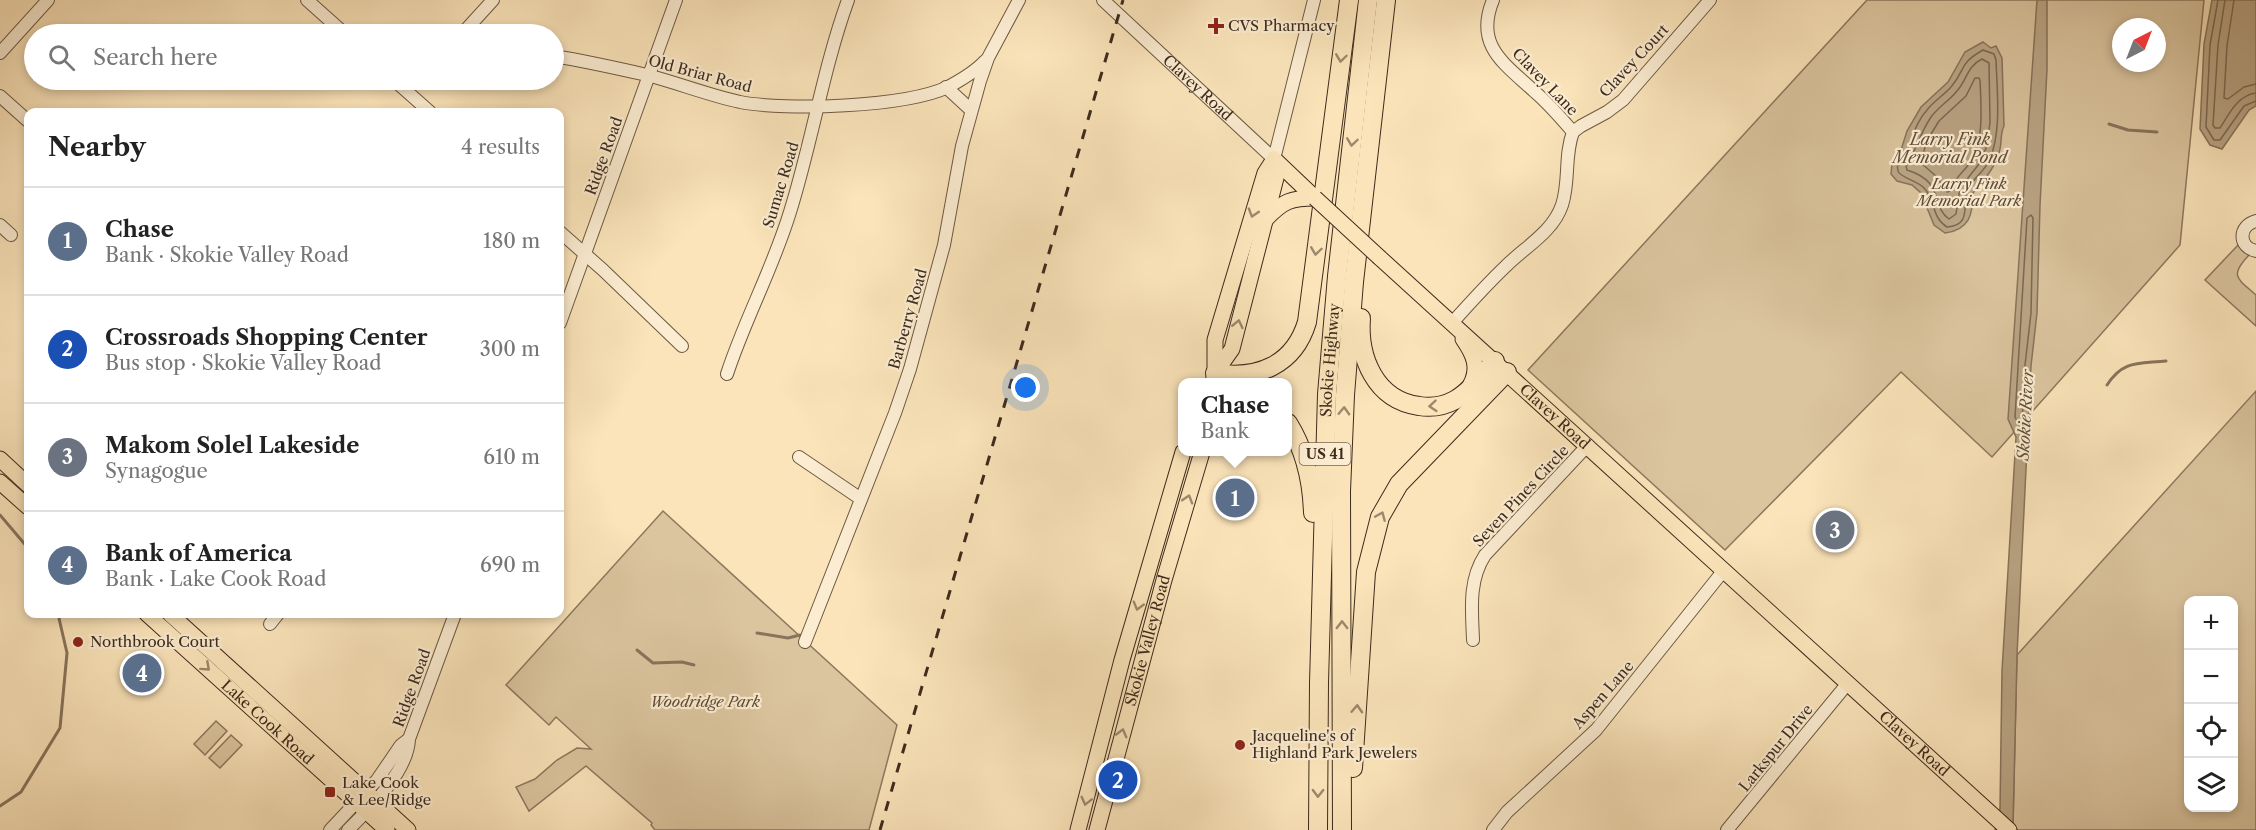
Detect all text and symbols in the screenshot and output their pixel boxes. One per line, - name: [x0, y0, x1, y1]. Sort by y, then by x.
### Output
- place label: CVS Pharmacy: [1228, 16, 1335, 35]
- north arrow: [2112, 18, 2166, 72]
- marker: CVS Pharmacy: [1209, 19, 1223, 33]
- street label: Clavey Court: [1595, 20, 1673, 101]
- search box: [24, 24, 564, 90]
- icon: search: [45, 41, 78, 74]
- text: Search here: [93, 44, 218, 71]
- street label: Clavey Lane: [1508, 44, 1582, 119]
- street label: Clavey Road: [1159, 50, 1237, 125]
- street label: Old Briar Road: [646, 51, 754, 96]
- one-way arrow: [1335, 53, 1347, 62]
- street label: Ridge Road: [581, 114, 626, 198]
- water label: Larry Fink Memorial Pond: [1891, 129, 2009, 167]
- text: Nearby: [48, 131, 146, 163]
- text: 4 results: [461, 135, 540, 159]
- one-way arrow: [1347, 137, 1359, 146]
- street label: Sumac Road: [758, 139, 803, 230]
- park label: Larry Fink Memorial Park: [1915, 174, 2021, 210]
- one-way arrow: [1248, 207, 1260, 218]
- text: Chase: [105, 216, 174, 243]
- text: 1: [63, 229, 72, 253]
- text: 180 m: [483, 229, 540, 253]
- text: Bank · Skokie Valley Road: [105, 243, 349, 267]
- one-way arrow: [1310, 247, 1323, 256]
- street label: Barberry Road: [884, 266, 931, 371]
- street label: Skokie Highway: [1316, 302, 1344, 417]
- one-way arrow: [1230, 319, 1243, 329]
- text: Crossroads Shopping Center: [105, 324, 428, 351]
- text: 2: [62, 337, 73, 361]
- text: 300 m: [480, 337, 540, 361]
- text: Bus stop · Skokie Valley Road: [105, 351, 381, 375]
- water label: Skokie River: [2013, 367, 2037, 462]
- your location: [1011, 373, 1040, 402]
- popup: [1178, 378, 1292, 456]
- street label: Clavey Road: [1516, 380, 1594, 453]
- text: Chase: [1201, 392, 1269, 419]
- one-way arrow: [1428, 399, 1437, 412]
- one-way arrow: [1338, 406, 1351, 415]
- text: Bank: [1201, 419, 1249, 443]
- text: Makom Solel Lakeside: [105, 432, 359, 459]
- street label: Seven Pines Circle: [1469, 441, 1573, 551]
- road number: US 41: [1300, 443, 1350, 465]
- text: 3: [62, 445, 73, 469]
- text: 610 m: [483, 445, 540, 469]
- text: Synagogue: [105, 459, 208, 483]
- pin: 1: [1216, 476, 1254, 520]
- one-way arrow: [1181, 494, 1193, 505]
- pin: 3: [1816, 508, 1854, 552]
- one-way arrow: [1374, 512, 1386, 523]
- text: Bank of America: [105, 540, 292, 567]
- text: 4: [62, 553, 73, 577]
- text: 690 m: [480, 553, 540, 577]
- text: Bank · Lake Cook Road: [105, 567, 326, 591]
- street label: Skokie Valley Road: [1121, 573, 1174, 708]
- map controls: [2184, 596, 2238, 812]
- button: +: [2184, 596, 2238, 650]
- one-way arrow: [1133, 600, 1145, 611]
- one-way arrow: [1336, 620, 1348, 629]
- place label: Northbrook Court: [90, 632, 220, 651]
- marker: Northbrook Court: [71, 635, 85, 649]
- street label: Ridge Road: [389, 646, 434, 730]
- pin: 4: [122, 650, 162, 696]
- button: −: [2184, 650, 2238, 704]
- street label: Aspen Lane: [1567, 657, 1637, 733]
- one-way arrow: [199, 660, 210, 671]
- street label: Lake Cook Road: [218, 676, 318, 768]
- park label: Woodridge Park: [650, 692, 760, 711]
- street label: Larkspur Drive: [1735, 700, 1817, 795]
- one-way arrow: [1350, 704, 1363, 713]
- button: locate: [2184, 704, 2238, 758]
- street label: Clavey Road: [1875, 707, 1954, 780]
- place label: Jacqueline's of Highland Park Jewelers: [1250, 726, 1417, 762]
- one-way arrow: [1115, 728, 1128, 738]
- marker: Jacqueline's of Highland Park Jewelers: [1233, 738, 1247, 752]
- pin: 2: [1098, 758, 1138, 802]
- button: layers: [2184, 758, 2238, 812]
- place label: Lake Cook & Lee/Ridge: [342, 773, 431, 809]
- marker: Lake Cook & Lee/Ridge: [323, 785, 337, 799]
- one-way arrow: [1312, 788, 1324, 797]
- one-way arrow: [1080, 796, 1093, 806]

